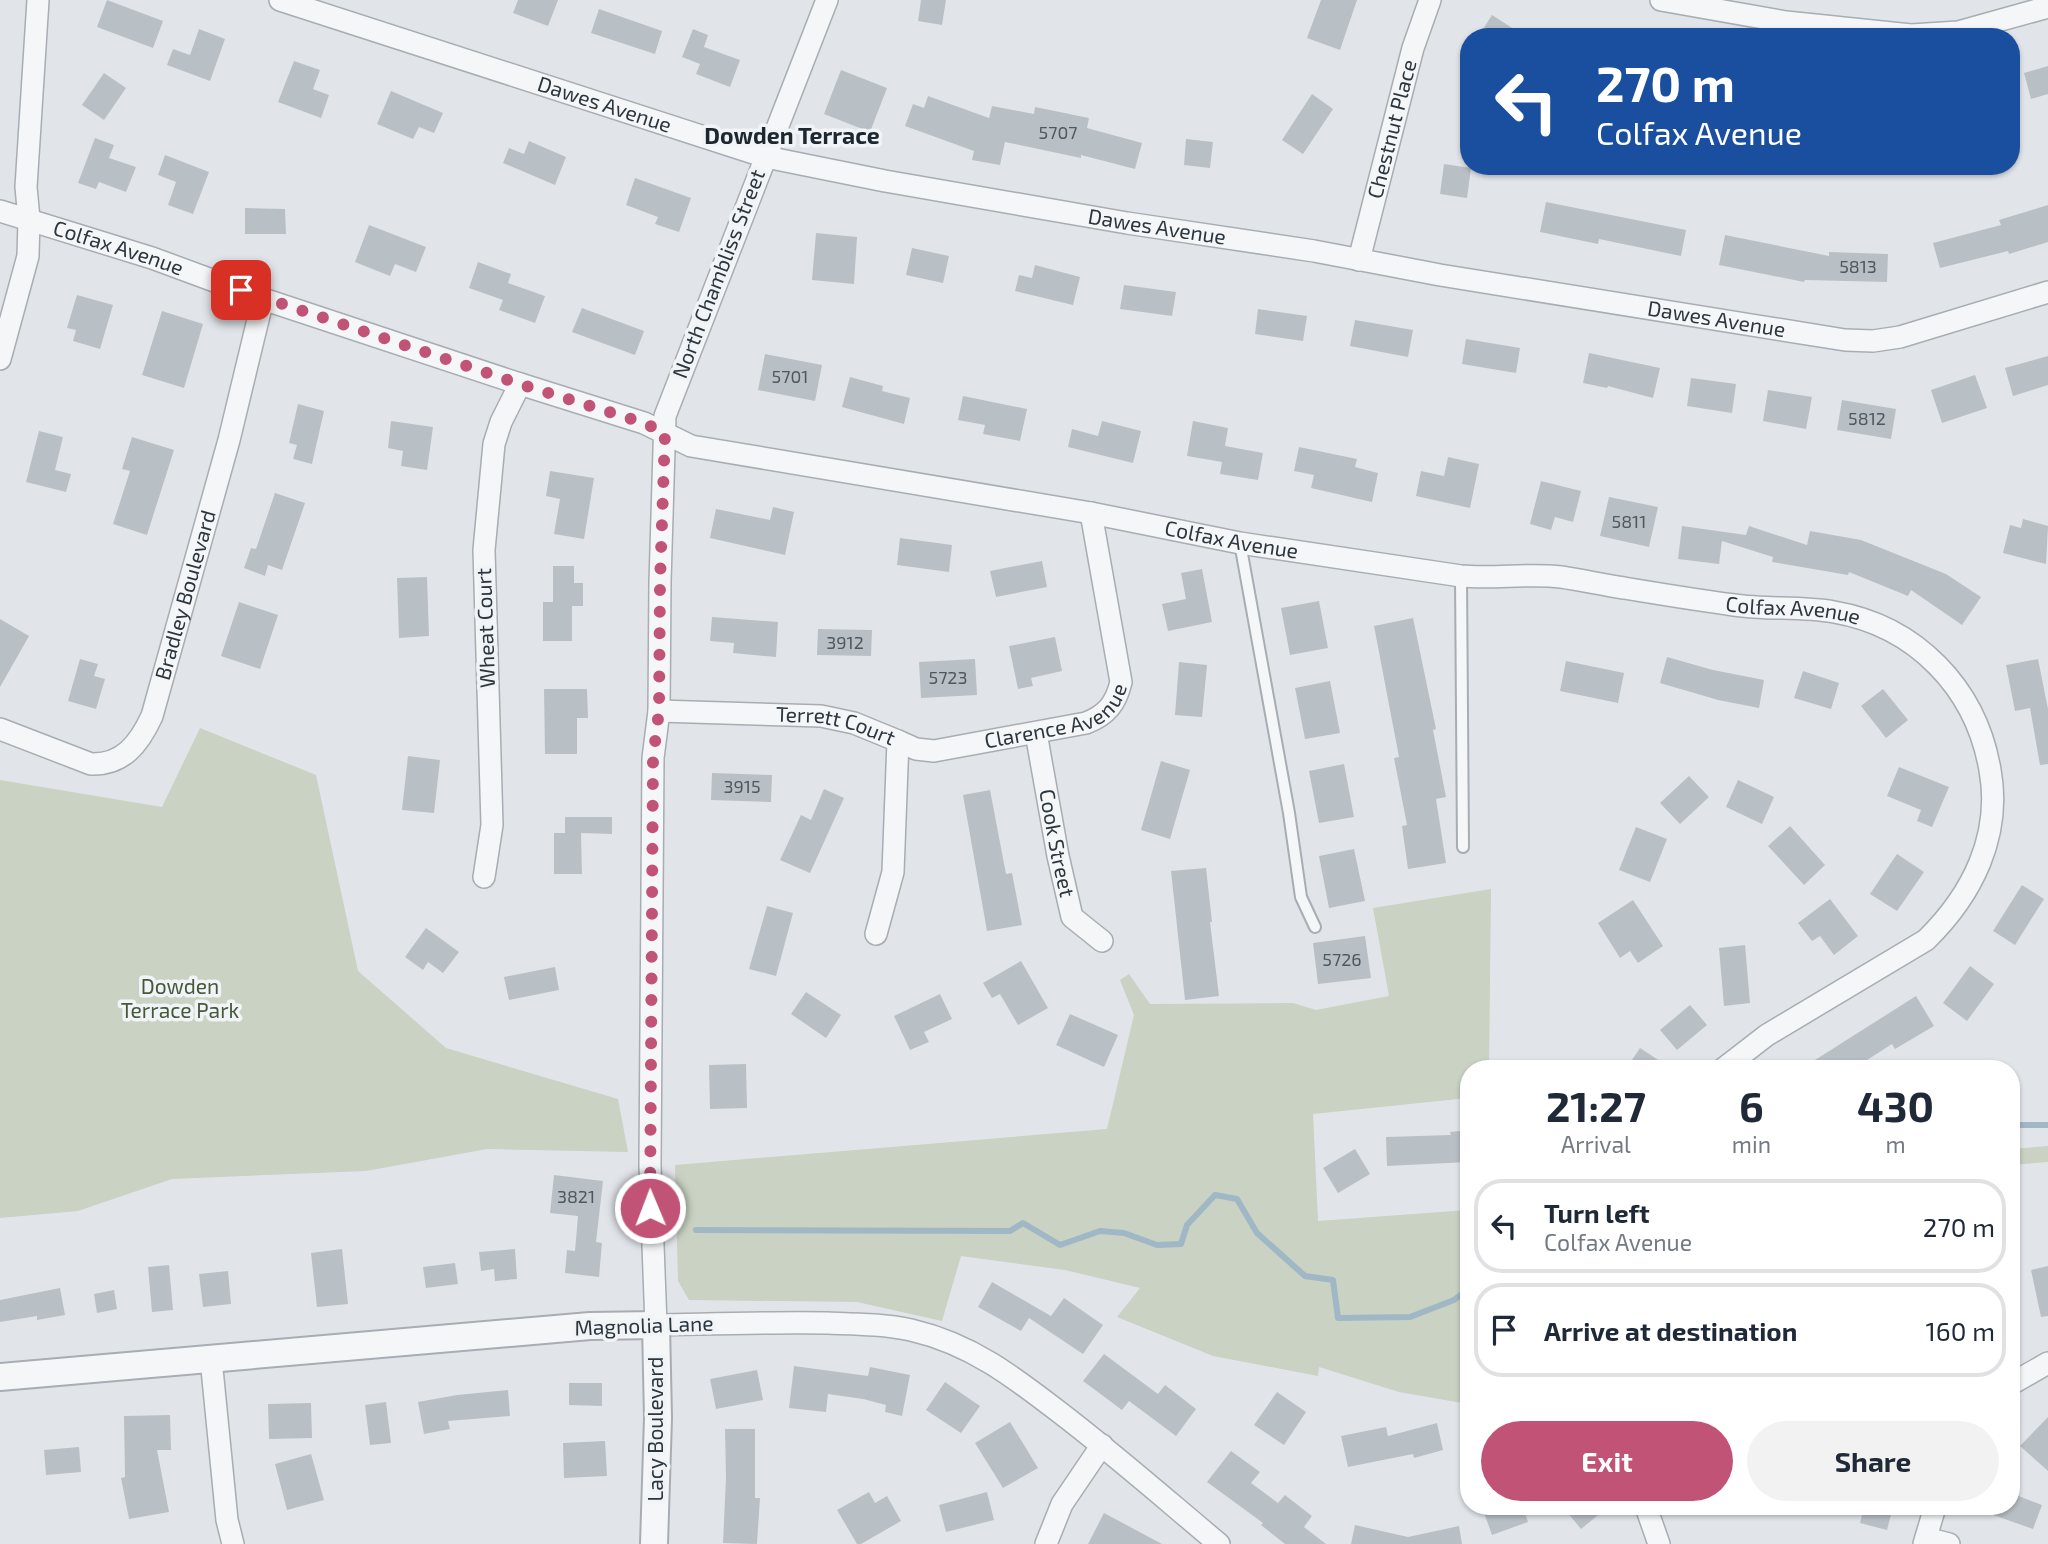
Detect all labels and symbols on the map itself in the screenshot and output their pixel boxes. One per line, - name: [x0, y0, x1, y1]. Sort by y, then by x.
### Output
- street label: Chestnut Place: [1361, 57, 1421, 201]
- street label: Dawes Avenue: [535, 70, 675, 137]
- district label: Dowden Terrace: [704, 121, 880, 149]
- house number: 5707: [1039, 121, 1077, 143]
- street label: North Chambliss Street: [666, 165, 769, 382]
- street label: Dawes Avenue: [1086, 202, 1228, 249]
- street label: Colfax Avenue: [51, 214, 187, 280]
- house number: 5813: [1839, 255, 1877, 277]
- pin: [211, 260, 271, 320]
- street label: Dawes Avenue: [1646, 294, 1787, 341]
- house number: 5701: [772, 365, 808, 387]
- house number: 5812: [1848, 407, 1886, 429]
- street label: Bradley Boulevard: [149, 507, 220, 682]
- house number: 5811: [1612, 510, 1646, 532]
- street label: Colfax Avenue: [1163, 514, 1300, 563]
- street label: Wheat Court: [470, 568, 499, 688]
- street label: Colfax Avenue: [1724, 590, 1864, 629]
- house number: 3912: [826, 631, 864, 653]
- house number: 5723: [929, 666, 968, 688]
- street label: Clarence Avenue: [982, 680, 1131, 752]
- street label: Terrett Court: [776, 701, 899, 750]
- house number: 3915: [723, 775, 761, 797]
- street label: Cook Street: [1035, 787, 1081, 899]
- house number: 5726: [1322, 948, 1362, 970]
- park label: Dowden Terrace Park: [121, 973, 240, 1022]
- position arrow: [613, 1171, 687, 1245]
- house number: 3821: [557, 1185, 595, 1207]
- street label: Magnolia Lane: [574, 1310, 714, 1339]
- street label: Lacy Boulevard: [642, 1356, 667, 1502]

